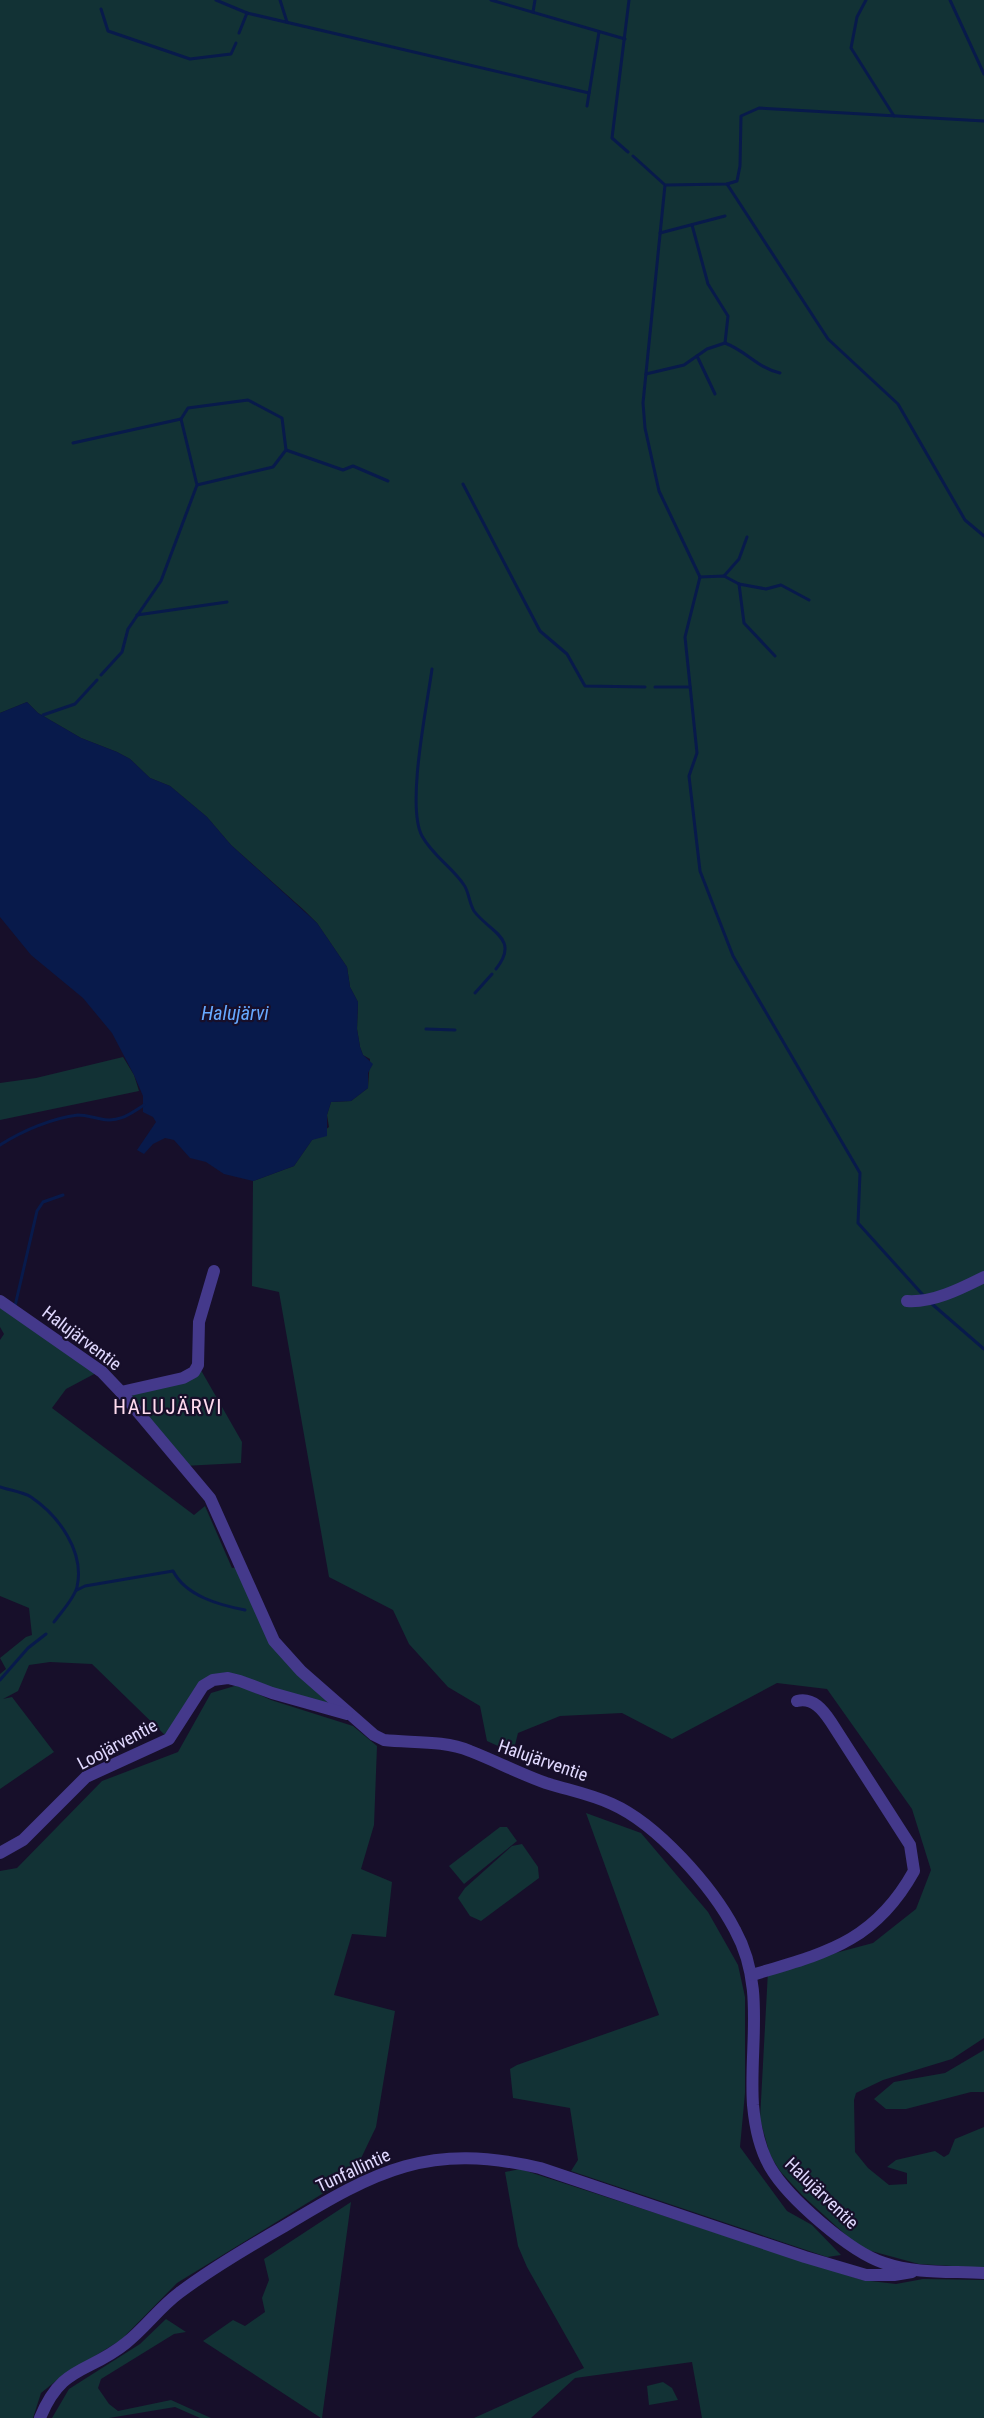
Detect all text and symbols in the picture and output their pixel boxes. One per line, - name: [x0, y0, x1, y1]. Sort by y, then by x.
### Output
- water label: Halujärvi: [201, 1001, 269, 1025]
- street label: Halujärventie: [38, 1301, 126, 1375]
- district label: HALUJÄRVI: [113, 1395, 223, 1419]
- street label: Loojärventie: [73, 1714, 161, 1774]
- street label: Halujärventie: [495, 1735, 591, 1785]
- street label: Tunfallintie: [313, 2144, 393, 2196]
- street label: Halujärventie: [781, 2153, 863, 2233]

